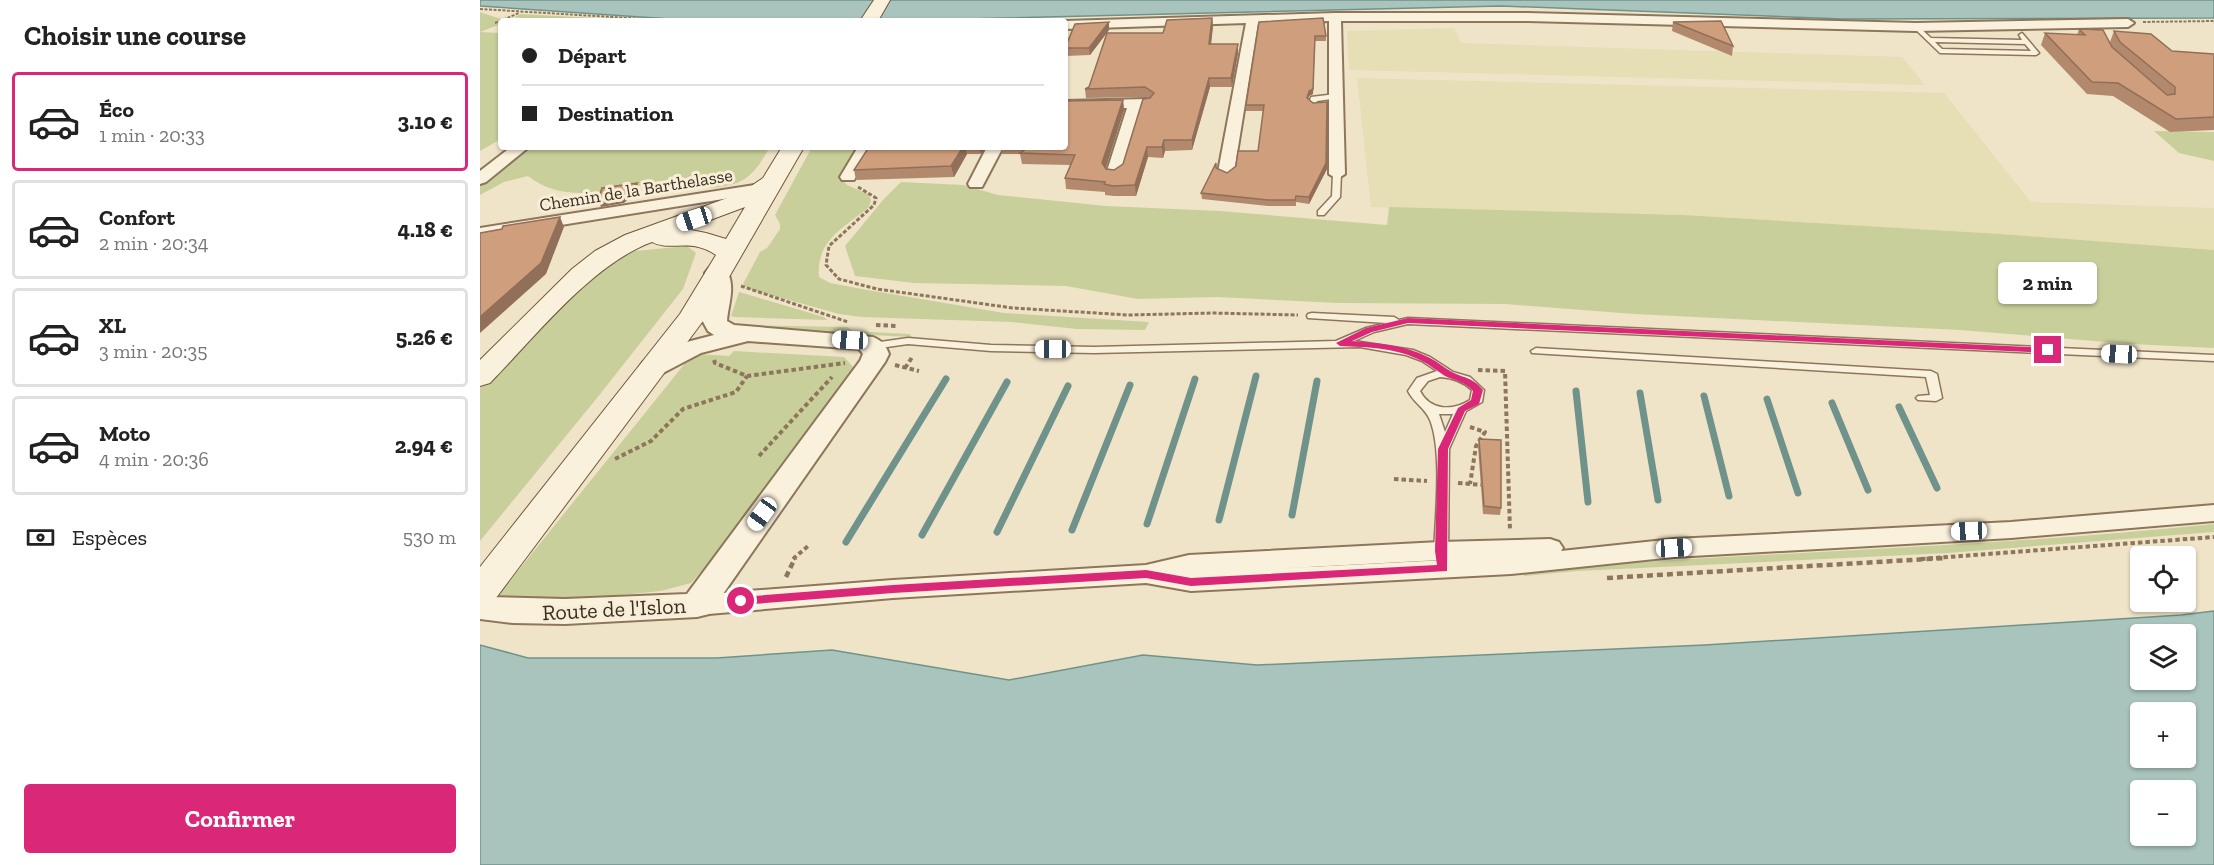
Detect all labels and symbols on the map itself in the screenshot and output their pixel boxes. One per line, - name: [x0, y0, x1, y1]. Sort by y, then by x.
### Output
- street label: Chemin de la Barthelasse: [538, 164, 734, 216]
- car: [674, 205, 714, 233]
- callout: 2 min: [1998, 263, 2098, 305]
- car: [832, 330, 868, 350]
- route end: [2034, 336, 2061, 363]
- car: [1035, 340, 1071, 358]
- car: [2101, 344, 2137, 364]
- car: [744, 494, 780, 534]
- car: [1951, 521, 1987, 541]
- car: [1656, 538, 1692, 558]
- route start: [727, 587, 754, 614]
- street label: Route de l'Islon: [541, 592, 687, 626]

